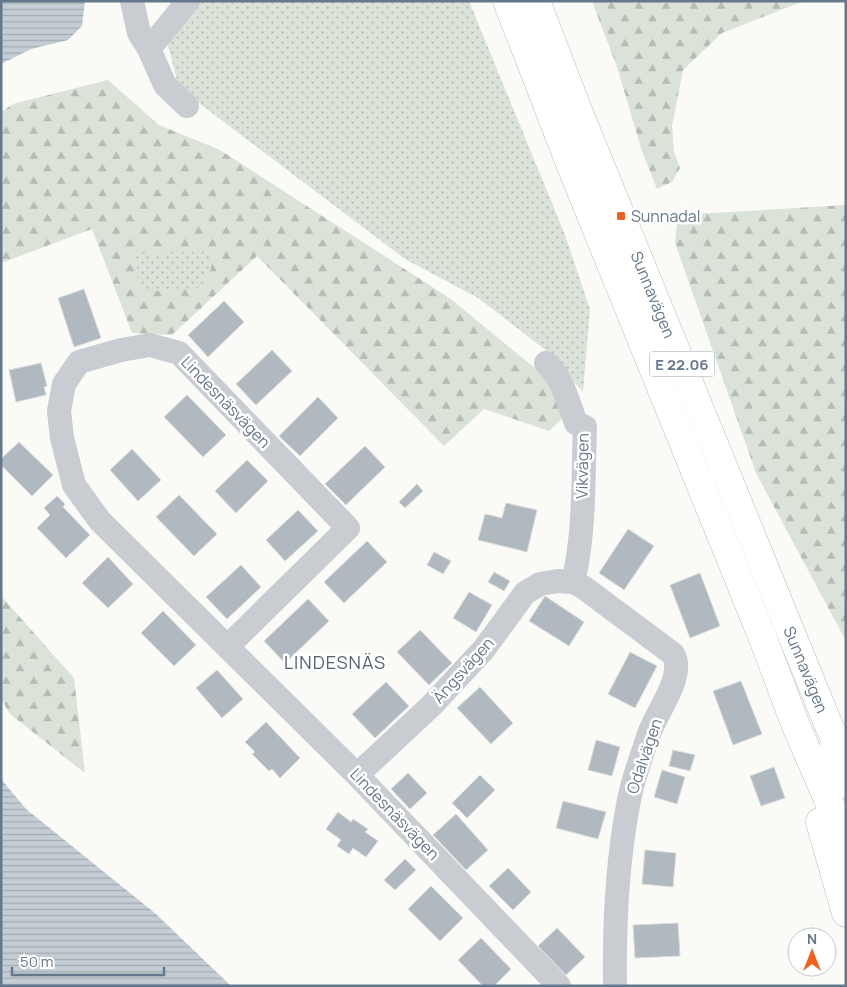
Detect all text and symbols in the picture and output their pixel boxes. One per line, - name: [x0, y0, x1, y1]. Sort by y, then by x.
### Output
- place label: Sunnadal: [631, 205, 700, 227]
- marker: Sunnadal: [615, 210, 627, 222]
- street label: Sunnavägen: [626, 248, 681, 341]
- street label: Lindesnäsvägen: [177, 351, 275, 453]
- road number: E 22.06: [650, 352, 714, 376]
- street label: Vikvägen: [570, 433, 594, 499]
- street label: Sunnavägen: [778, 623, 833, 716]
- street label: Ängsvägen: [427, 632, 499, 708]
- district label: LINDESNÄS: [284, 650, 386, 674]
- street label: Odalvägen: [621, 715, 667, 797]
- street label: Lindesnäsvägen: [346, 763, 444, 865]
- north arrow: [787, 927, 837, 977]
- text: N: [807, 929, 817, 948]
- scale bar: [12, 944, 165, 976]
- text: 50 m: [20, 951, 54, 972]

